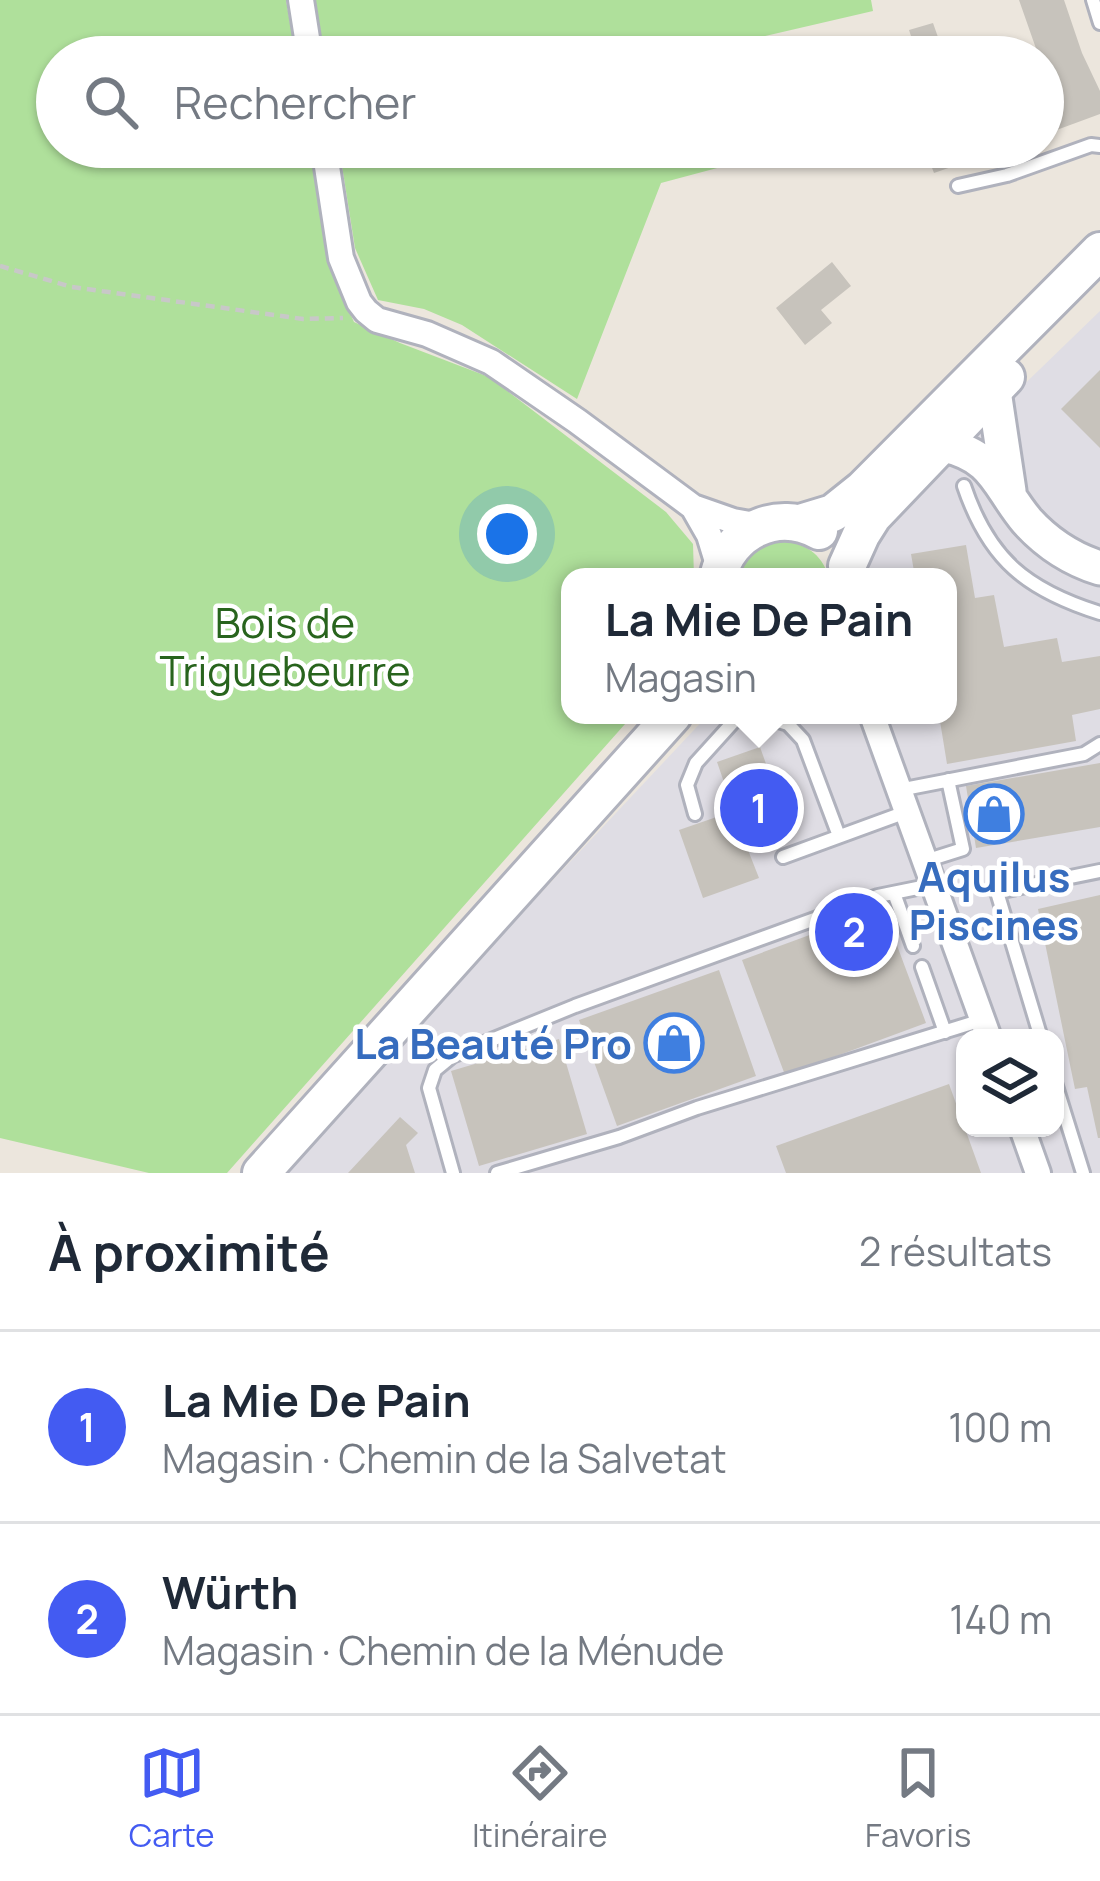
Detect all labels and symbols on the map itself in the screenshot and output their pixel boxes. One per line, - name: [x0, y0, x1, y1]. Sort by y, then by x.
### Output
- your location: [477, 504, 537, 564]
- park label: Bois de Triguebeurre: [159, 593, 411, 699]
- pin: 1: [720, 763, 798, 853]
- shop icon: Aquilus Piscines: [963, 783, 1025, 845]
- place label: Aquilus Piscines: [909, 847, 1079, 953]
- pin: 2: [815, 887, 893, 977]
- shop icon: La Beauté Pro: [643, 1012, 705, 1074]
- place label: La Beauté Pro: [354, 1014, 632, 1072]

